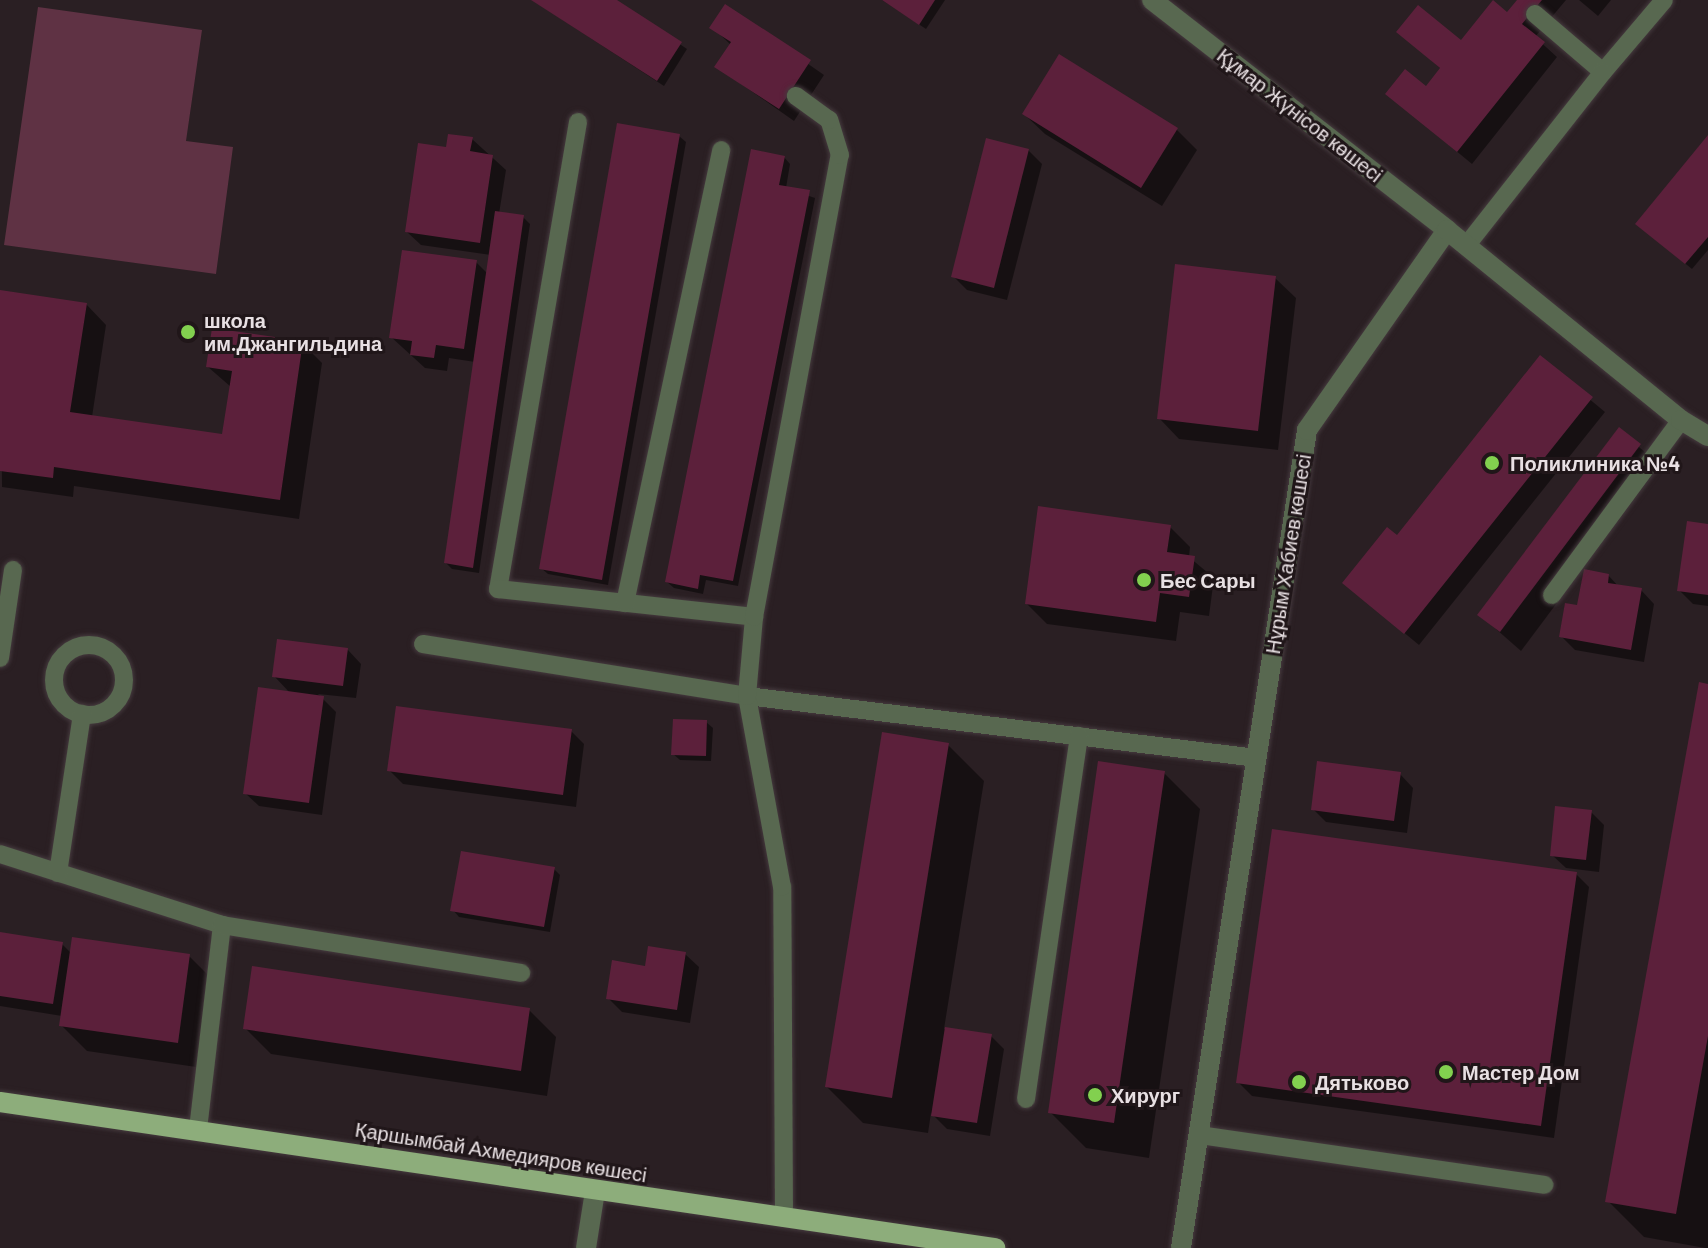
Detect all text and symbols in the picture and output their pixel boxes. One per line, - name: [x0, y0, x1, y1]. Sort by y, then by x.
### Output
- street label: Құмар Жүнісов көшесі: [1213, 43, 1387, 187]
- place label: школа им.Джангильдина: [204, 308, 382, 355]
- marker: школа им.Джангильдина: [179, 323, 197, 341]
- place label: Поликлиника №4: [1510, 451, 1680, 475]
- street label: Нұрым Хабиев көшесі: [1260, 452, 1316, 656]
- marker: Поликлиника №4: [1481, 452, 1503, 474]
- place label: Бес Сары: [1160, 568, 1255, 592]
- marker: Бес Сары: [1135, 571, 1153, 589]
- place label: Мастер Дом: [1462, 1060, 1580, 1084]
- marker: Мастер Дом: [1437, 1063, 1455, 1081]
- place label: Дятьково: [1315, 1070, 1409, 1094]
- marker: Дятьково: [1290, 1073, 1308, 1091]
- place label: Хирург: [1111, 1083, 1180, 1107]
- marker: Хирург: [1086, 1086, 1104, 1104]
- street label: Қаршымбай Ахмедияров көшесі: [353, 1117, 649, 1187]

